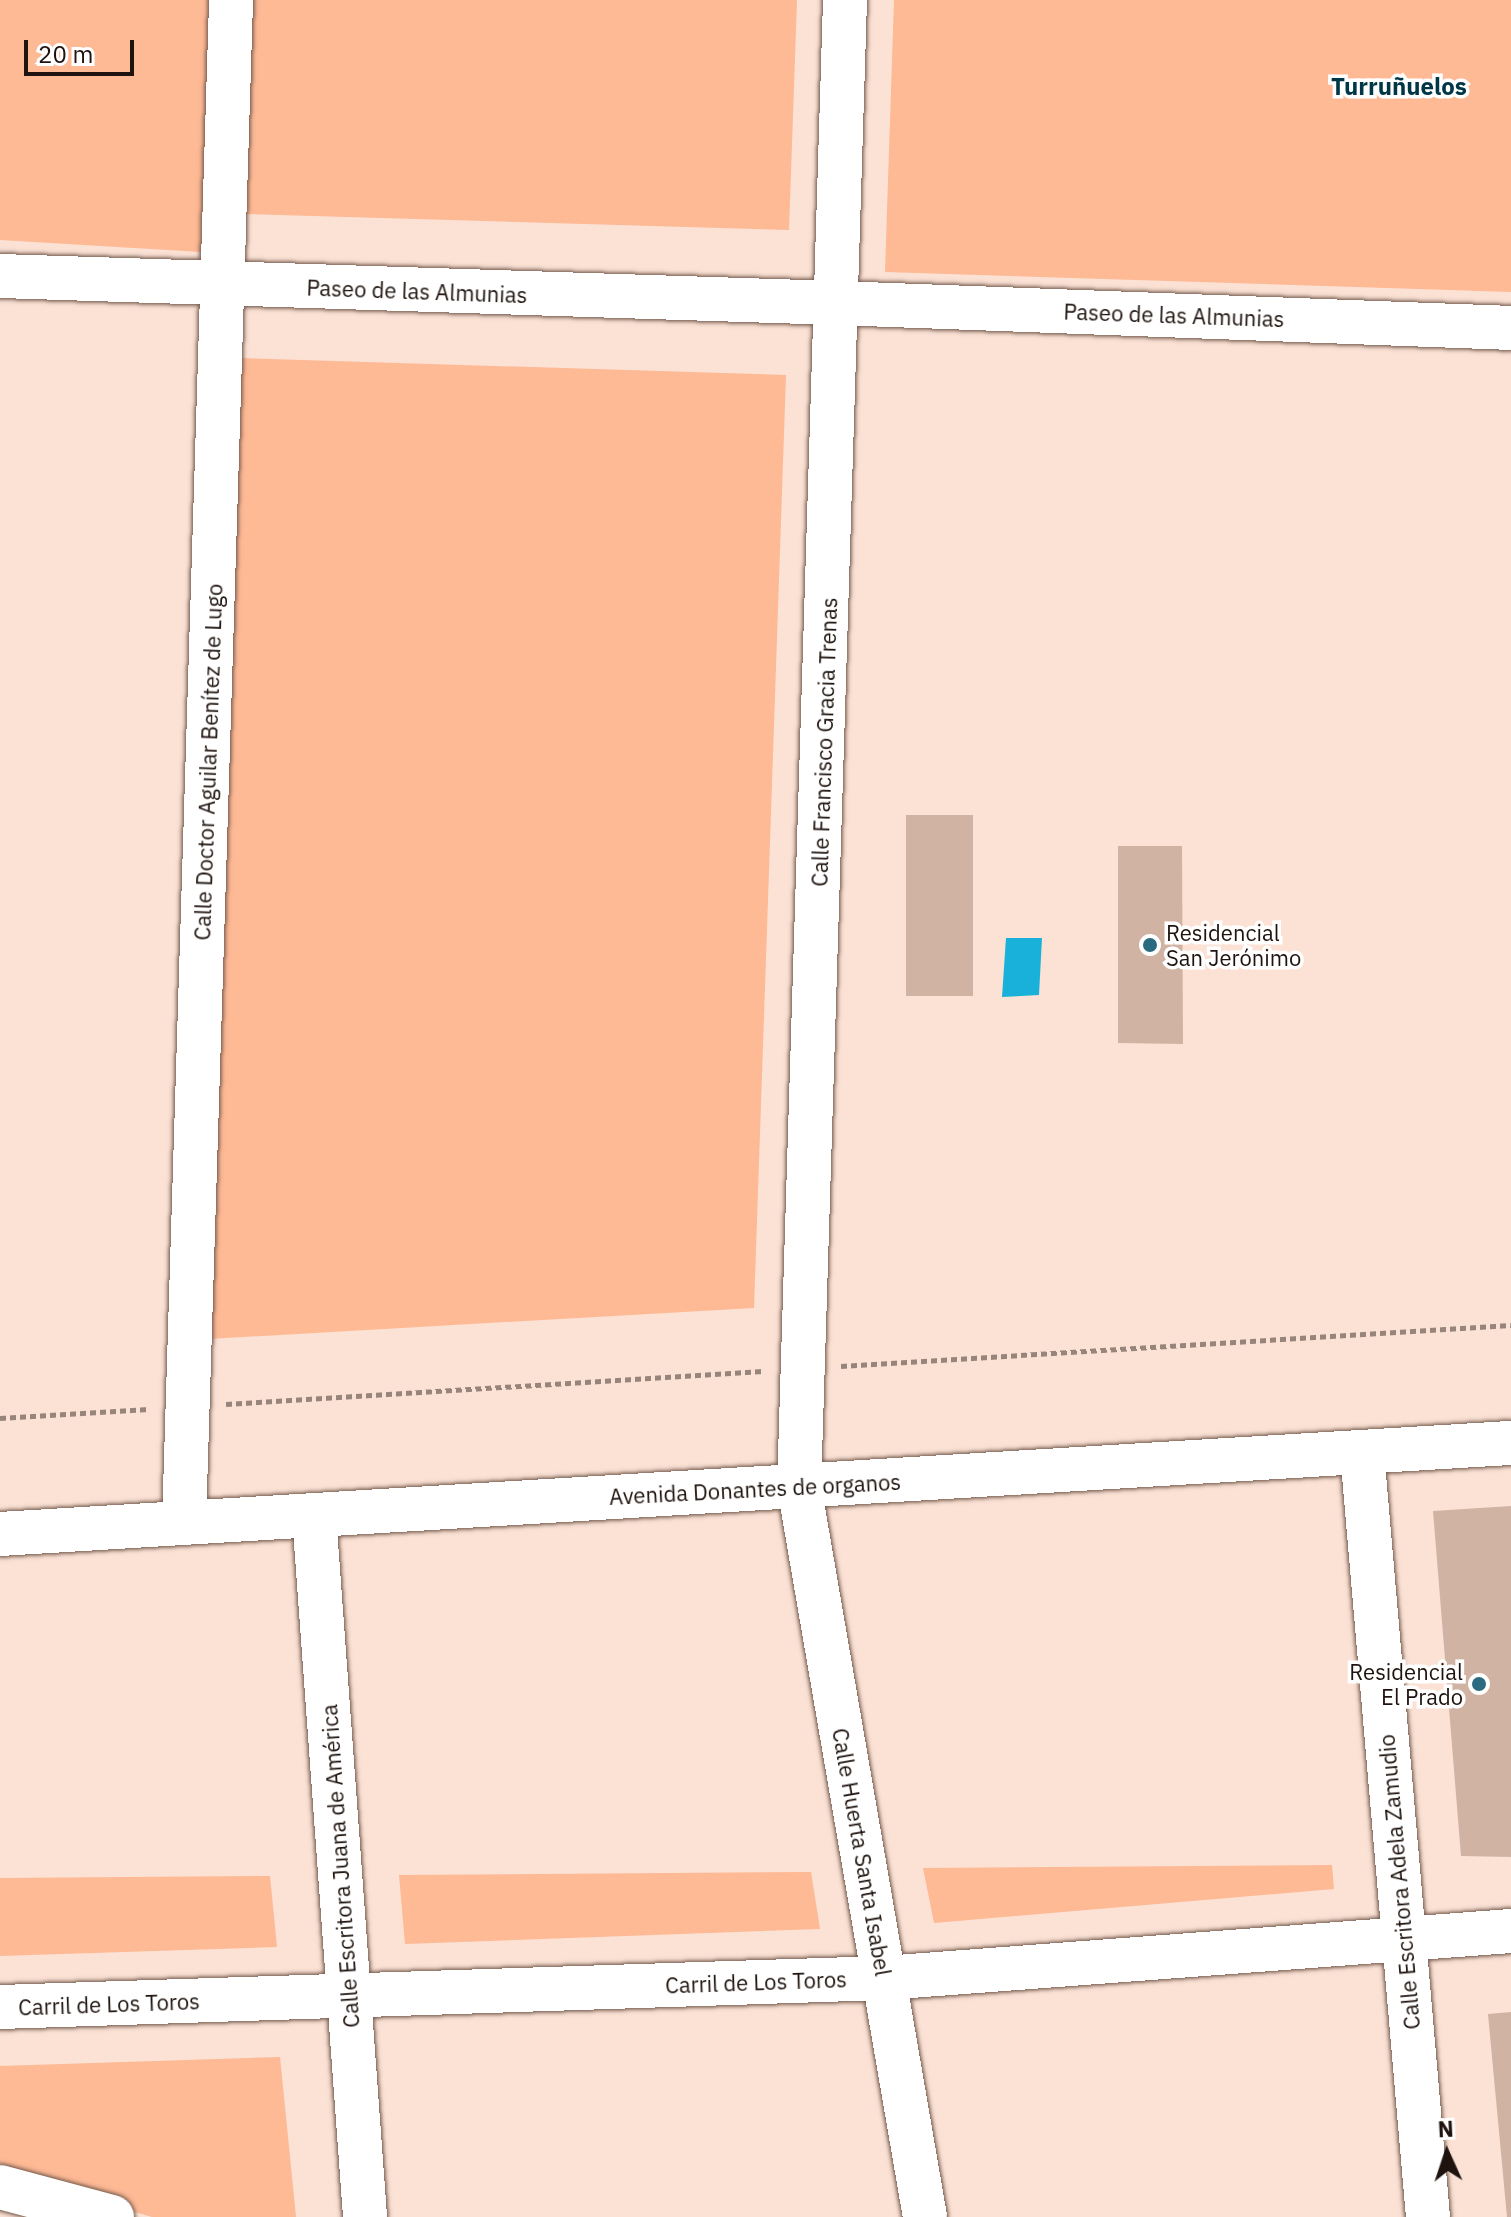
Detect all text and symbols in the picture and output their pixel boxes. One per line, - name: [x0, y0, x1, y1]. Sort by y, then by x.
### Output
- scale bar: [28, 24, 138, 74]
- text: 20 m: [38, 38, 93, 70]
- district label: Turruñuelos: [1331, 73, 1467, 101]
- street label: Paseo de las Almunias: [306, 274, 528, 308]
- street label: Paseo de las Almunias: [1063, 298, 1285, 332]
- street label: Calle Doctor Aguilar Benítez de Lugo: [189, 583, 227, 941]
- street label: Calle Francisco Gracia Trenas: [806, 597, 842, 887]
- place label: Residencial San Jerónimo: [1166, 919, 1301, 970]
- marker: Residencial San Jerónimo: [1141, 936, 1159, 954]
- street label: Avenida Donantes de organos: [608, 1468, 902, 1510]
- place label: Residencial El Prado: [1349, 1658, 1463, 1710]
- marker: Residencial El Prado: [1470, 1675, 1488, 1693]
- street label: Calle Escritora Juana de América: [316, 1703, 364, 2029]
- street label: Calle Huerta Santa Isabel: [827, 1726, 897, 1978]
- street label: Calle Escritora Adela Zamudio: [1373, 1733, 1425, 2031]
- street label: Carril de Los Toros: [665, 1966, 847, 1998]
- street label: Carril de Los Toros: [18, 1988, 200, 2020]
- north arrow: [1407, 2113, 1487, 2193]
- text: N: [1437, 2114, 1454, 2143]

